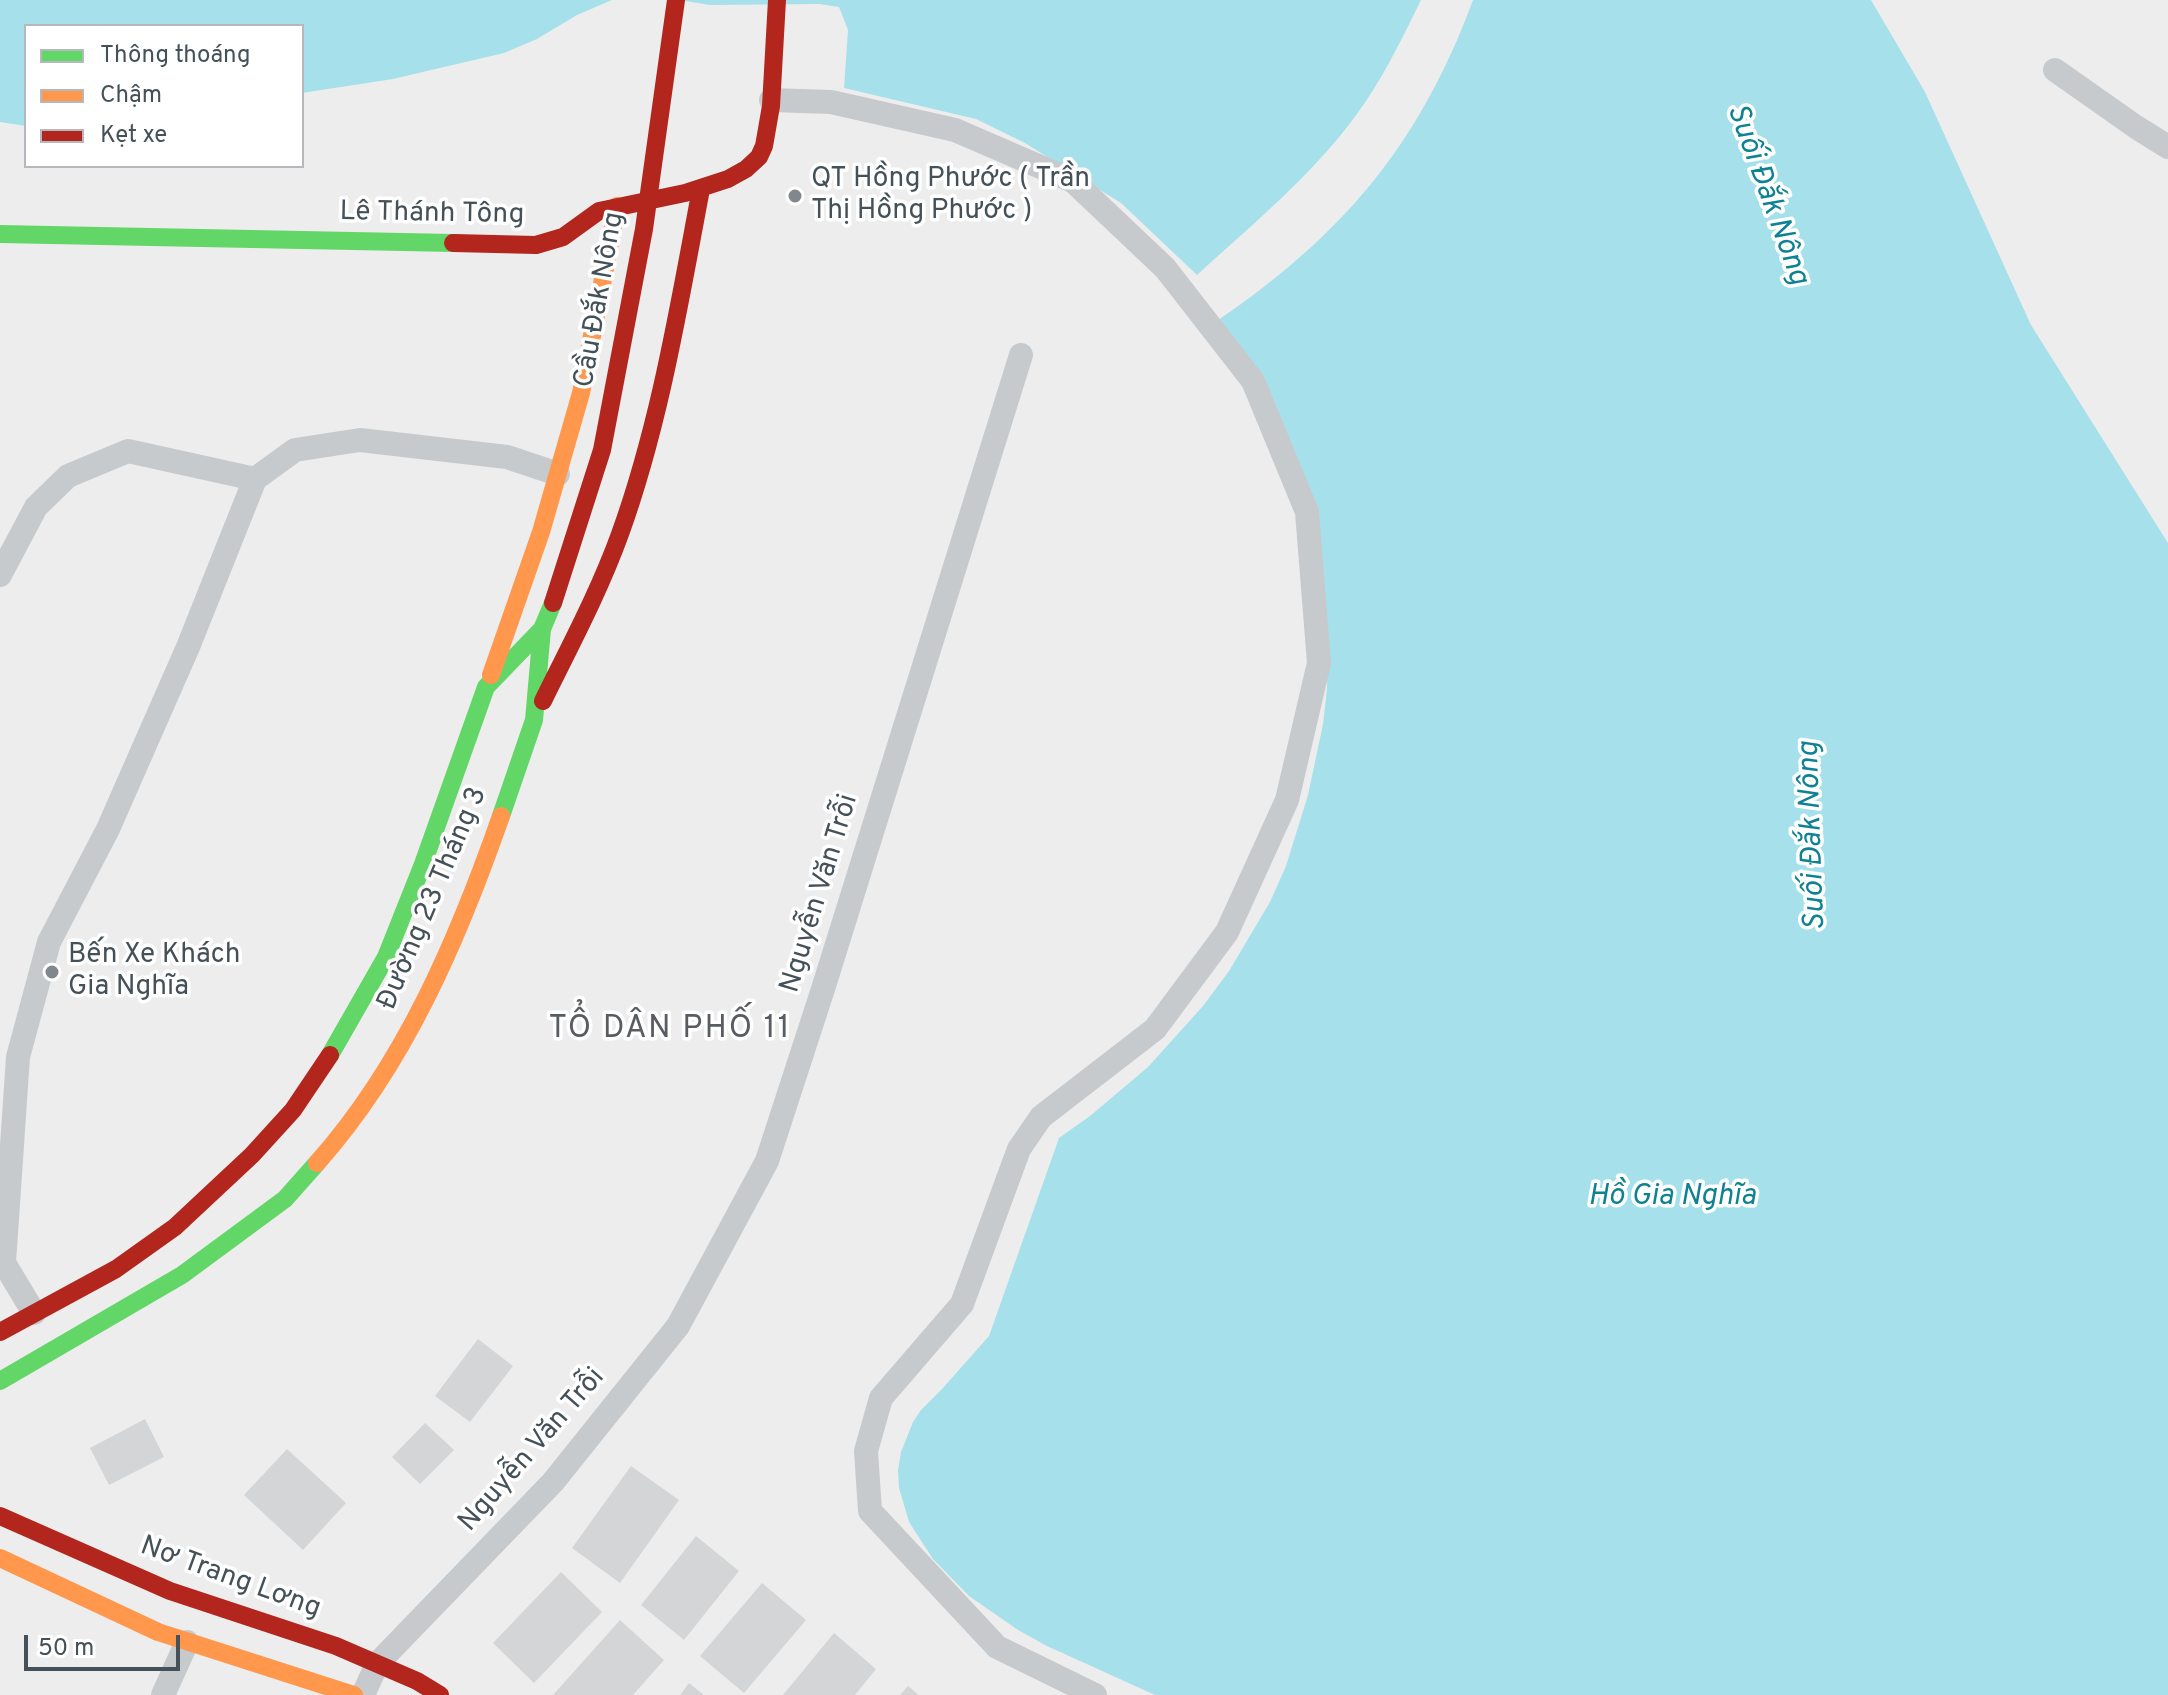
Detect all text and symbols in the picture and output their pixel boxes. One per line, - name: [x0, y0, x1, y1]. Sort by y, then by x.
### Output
- legend: [24, 24, 304, 168]
- text: Thông thoáng: [100, 41, 251, 71]
- text: Chậm: [100, 81, 162, 111]
- water label: Suối Đắk Nông: [1717, 100, 1815, 290]
- text: Kẹt xe: [100, 121, 167, 151]
- place label: QT Hồng Phước ( Trần Thị Hồng Phước ): [811, 163, 1090, 229]
- marker: QT Hồng Phước ( Trần Thị Hồng Phước ): [786, 187, 804, 205]
- street label: Lê Thánh Tông: [339, 197, 525, 233]
- street label: Cầu Đắk Nông: [569, 210, 633, 390]
- water label: Suối Đắk Nông: [1793, 741, 1835, 931]
- street label: Đường 23 Tháng 3: [372, 783, 496, 1015]
- street label: Nguyễn Văn Trỗi: [775, 791, 867, 997]
- place label: Bến Xe Khách Gia Nghĩa: [68, 939, 240, 1005]
- marker: Bến Xe Khách Gia Nghĩa: [43, 963, 61, 981]
- district label: TỔ DÂN PHỐ 11: [548, 1012, 792, 1050]
- water label: Hồ Gia Nghĩa: [1588, 1180, 1756, 1216]
- street label: Nguyễn Văn Trỗi: [453, 1362, 613, 1540]
- street label: Nơ Trang Lơng: [135, 1531, 325, 1627]
- scale bar: [28, 1619, 184, 1669]
- text: 50 m: [38, 1634, 94, 1664]

